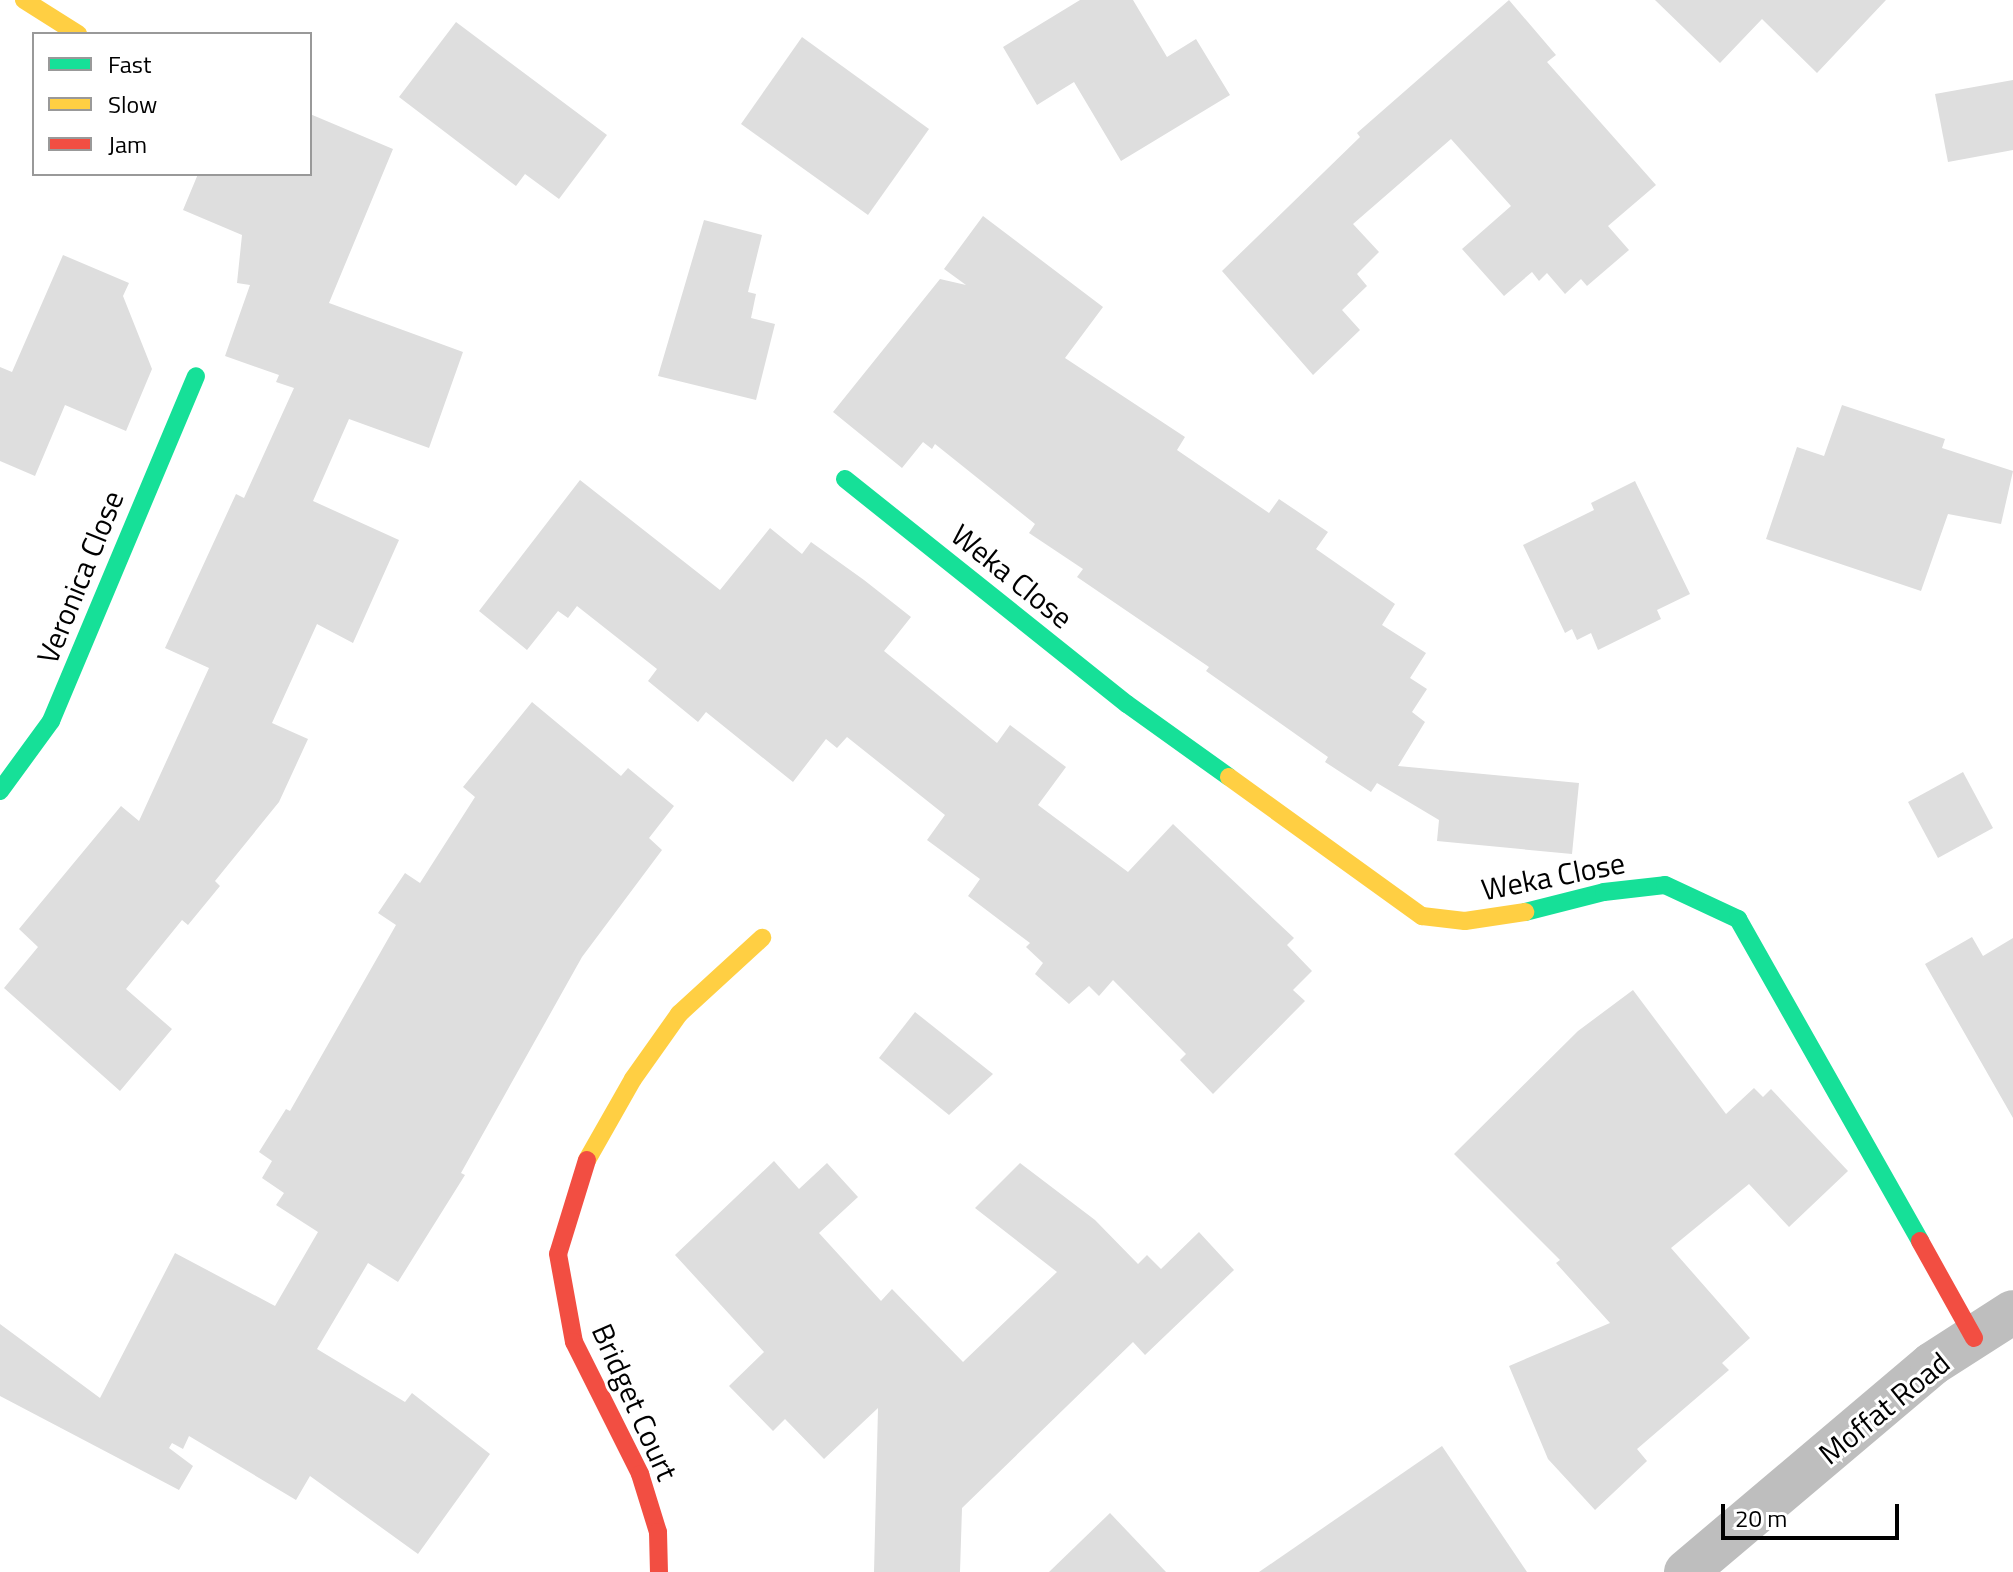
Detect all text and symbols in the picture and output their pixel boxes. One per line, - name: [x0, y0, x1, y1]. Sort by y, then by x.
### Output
- legend: [32, 32, 312, 176]
- text: Fast: [108, 46, 151, 82]
- text: Slow: [108, 86, 157, 122]
- text: Jam: [108, 126, 147, 162]
- street label: Veronica Close: [29, 485, 131, 669]
- street label: Weka Close: [944, 516, 1080, 636]
- street label: Weka Close: [1478, 844, 1628, 908]
- street label: Bridget Court: [584, 1318, 686, 1486]
- street label: Moffat Road: [1811, 1344, 1957, 1472]
- scale bar: [1725, 1488, 1903, 1538]
- text: 20 m: [1735, 1500, 1787, 1536]

